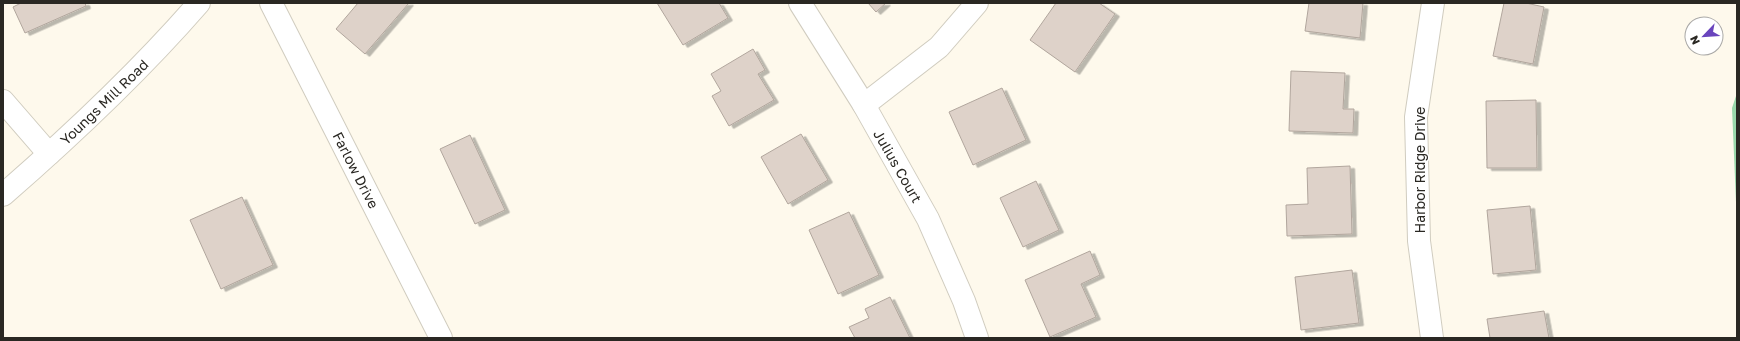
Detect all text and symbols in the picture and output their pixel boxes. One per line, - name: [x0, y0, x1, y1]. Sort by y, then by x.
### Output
- north arrow: [1684, 16, 1724, 56]
- text: N: [1687, 34, 1702, 47]
- street label: Youngs Mill Road: [57, 56, 151, 148]
- street label: Harbor Ridge Drive: [1411, 107, 1428, 233]
- street label: Julius Court: [870, 126, 926, 206]
- street label: Farlow Drive: [329, 129, 383, 211]

